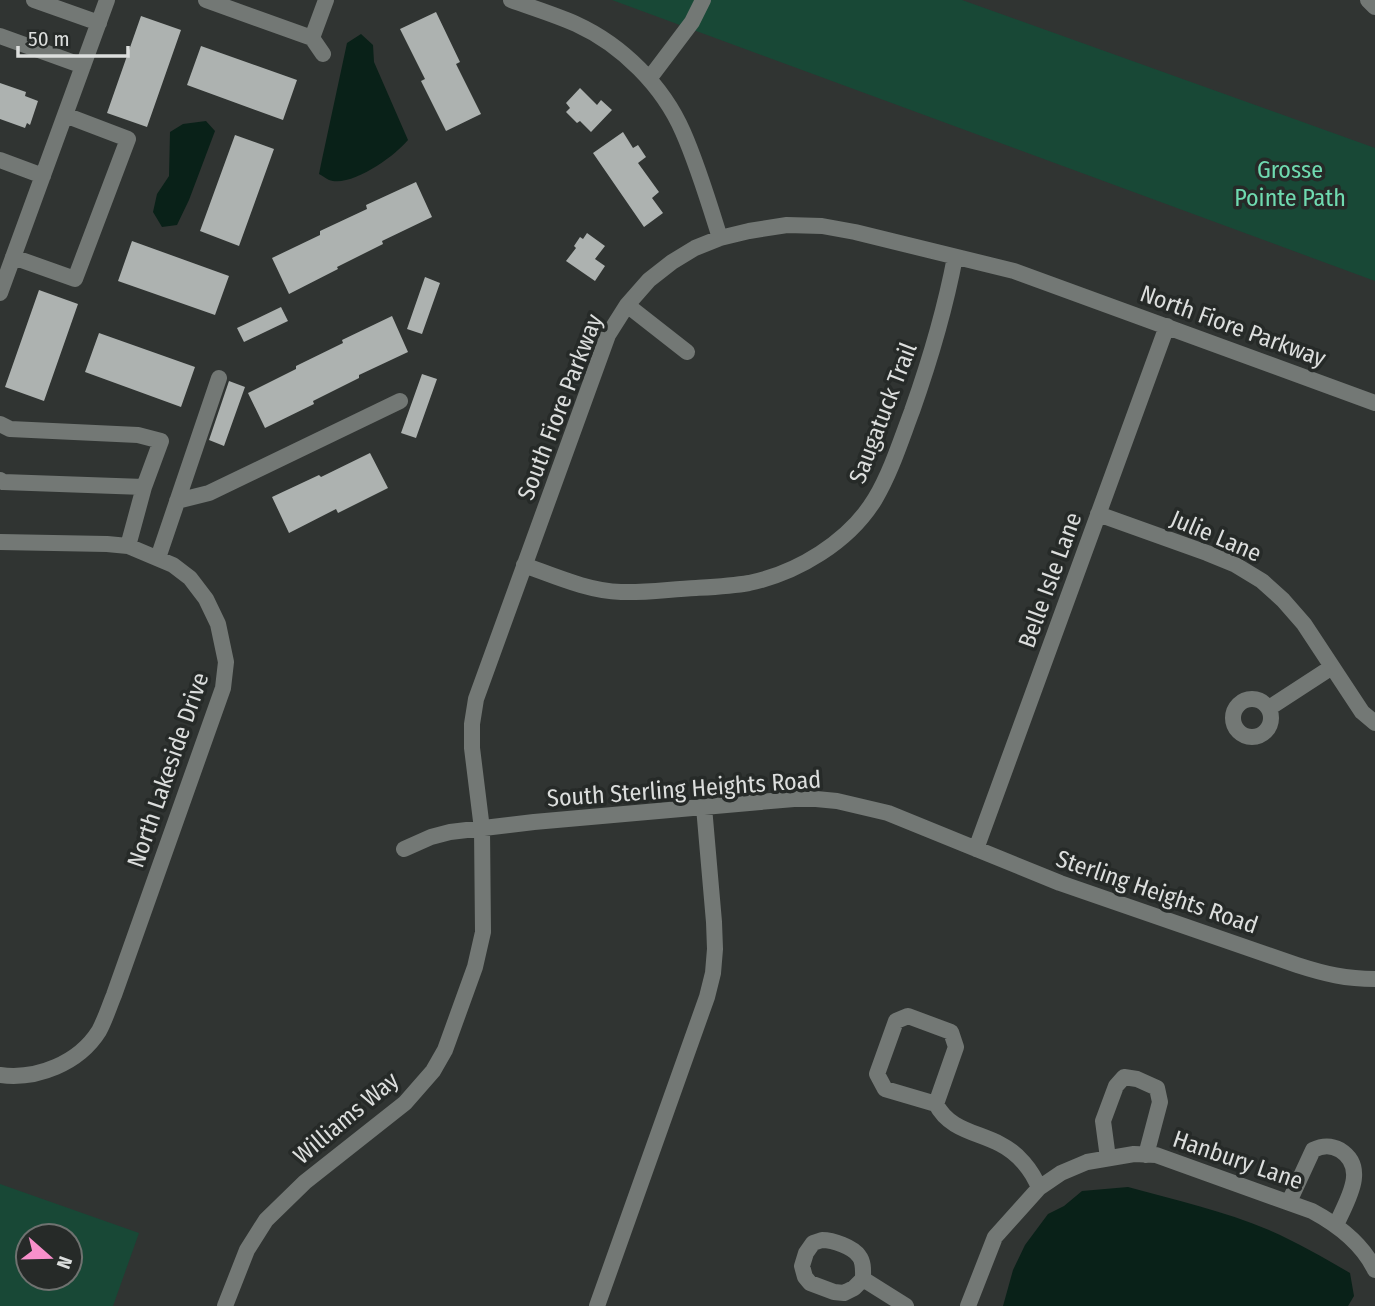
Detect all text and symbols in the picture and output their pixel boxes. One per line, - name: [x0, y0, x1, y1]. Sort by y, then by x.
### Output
- scale bar: [18, 14, 128, 58]
- text: 50 m: [28, 26, 70, 52]
- park label: Grosse Pointe Path: [1234, 156, 1346, 212]
- street label: North Fiore Parkway: [1136, 279, 1330, 373]
- street label: South Fiore Parkway: [512, 310, 608, 504]
- street label: Saugatuck Trail: [843, 339, 923, 487]
- street label: Julie Lane: [1166, 504, 1266, 568]
- street label: Belle Isle Lane: [1013, 508, 1087, 652]
- street label: North Lakeside Drive: [122, 669, 214, 871]
- street label: South Sterling Heights Road: [546, 765, 822, 813]
- street label: Sterling Heights Road: [1052, 844, 1262, 940]
- street label: Williams Way: [288, 1066, 404, 1170]
- street label: Hanbury Lane: [1169, 1125, 1307, 1195]
- north arrow: [14, 1222, 84, 1292]
- text: N: [52, 1253, 77, 1272]

